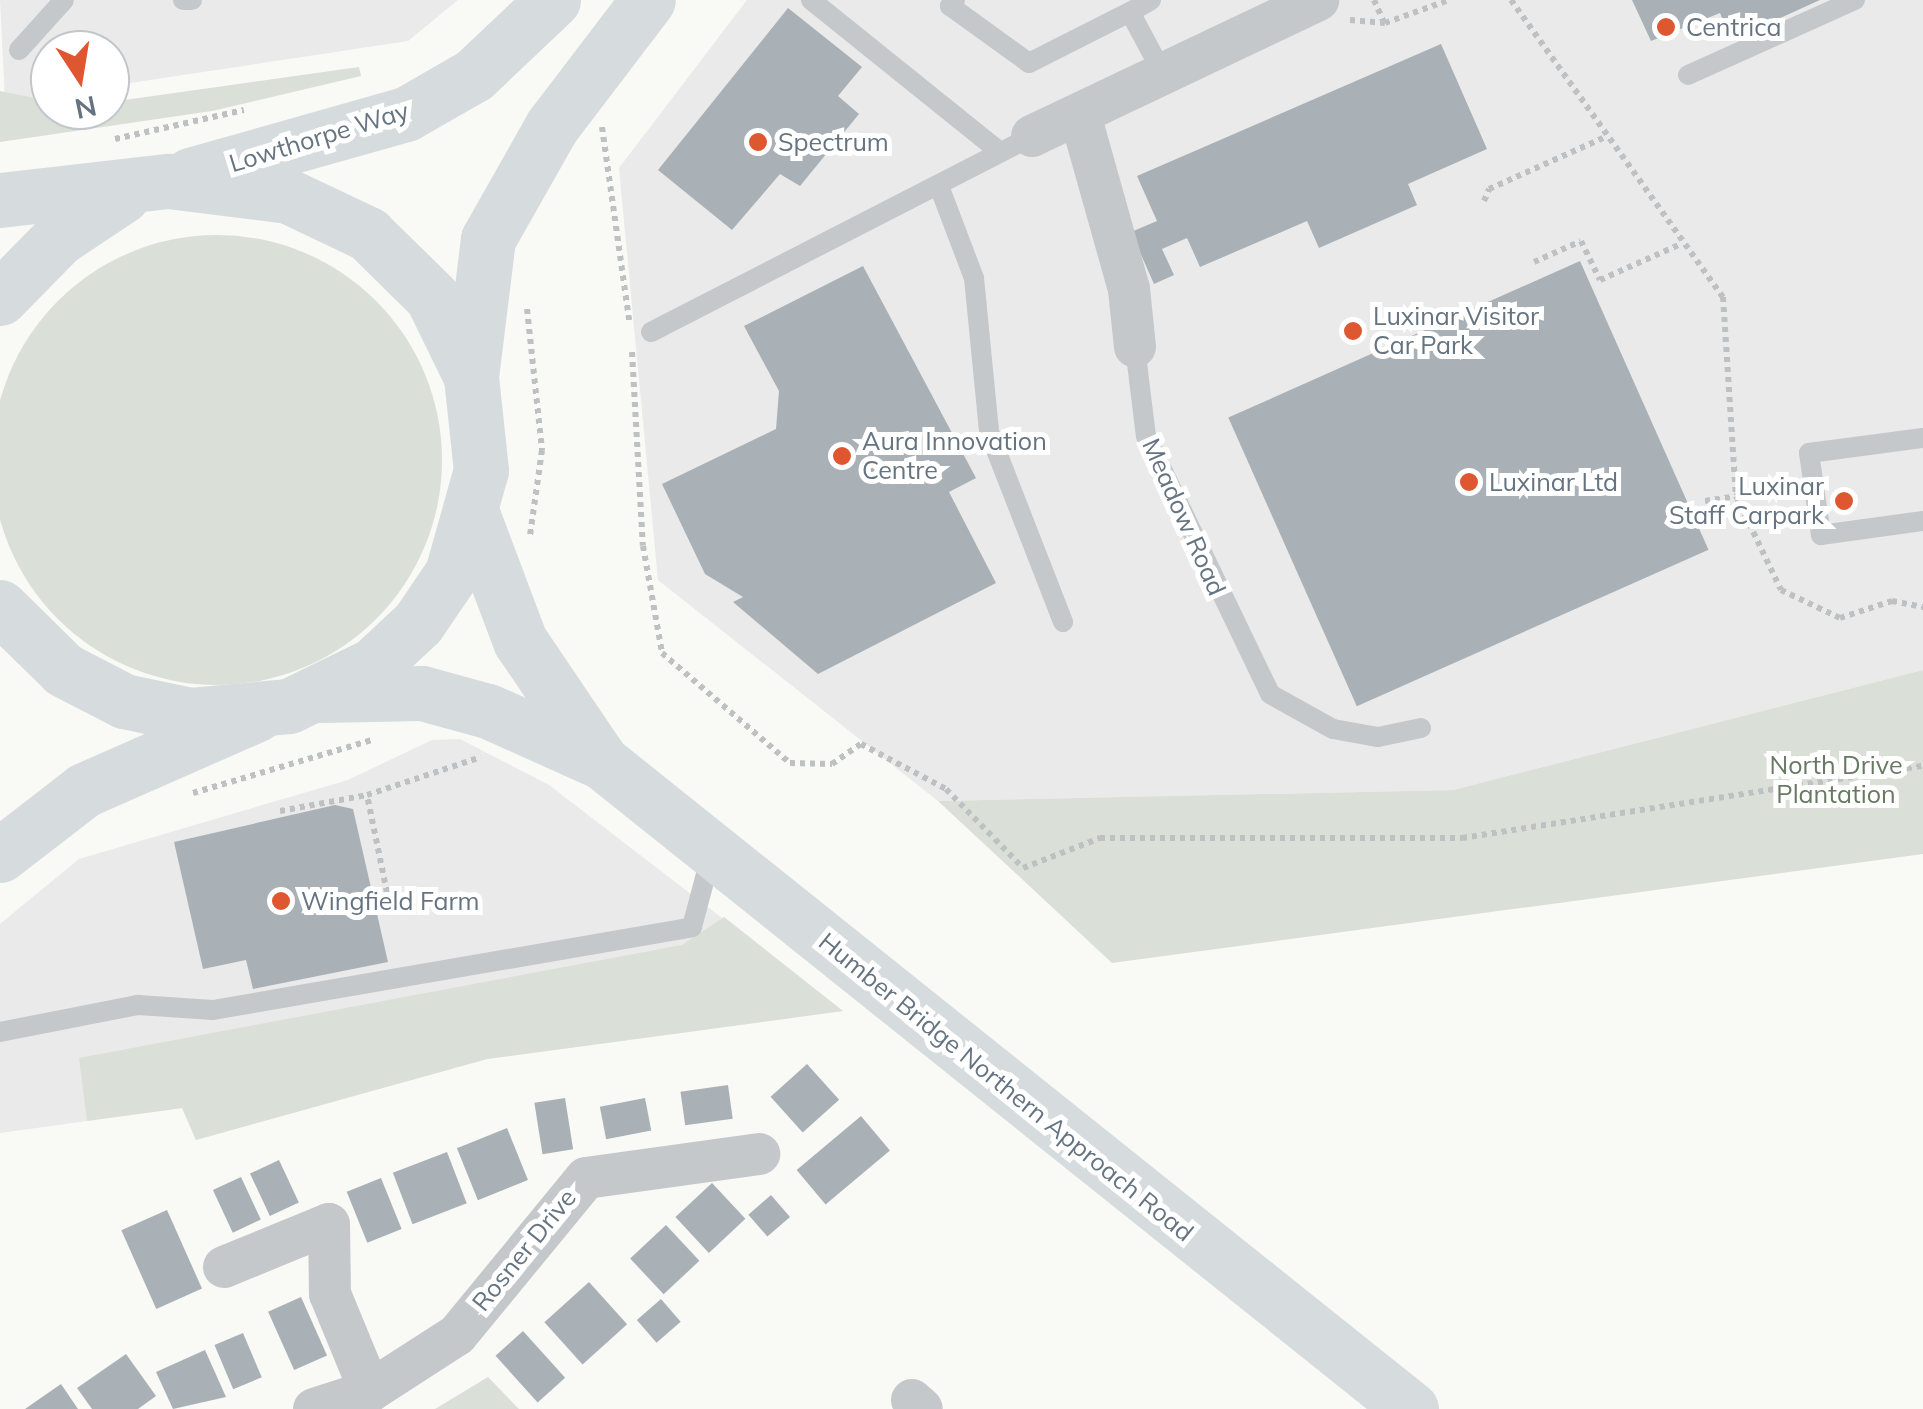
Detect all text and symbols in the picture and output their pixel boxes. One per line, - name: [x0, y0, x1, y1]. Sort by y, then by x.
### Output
- place label: Centrica: [1686, 12, 1782, 42]
- marker: Centrica: [1655, 16, 1677, 38]
- north arrow: [30, 30, 130, 130]
- text: N: [72, 89, 100, 127]
- street label: Lowthorpe Way: [226, 95, 412, 179]
- place label: Spectrum: [778, 127, 889, 157]
- marker: Spectrum: [747, 131, 769, 153]
- place label: Luxinar Visitor Car Park: [1373, 302, 1539, 361]
- marker: Luxinar Visitor Car Park: [1342, 320, 1364, 342]
- place label: Aura Innovation Centre: [862, 427, 1047, 486]
- street label: Meadow Road: [1136, 434, 1232, 600]
- marker: Aura Innovation Centre: [831, 445, 853, 467]
- place label: Luxinar Ltd: [1489, 467, 1618, 497]
- marker: Luxinar Ltd: [1458, 471, 1480, 493]
- place label: Luxinar Staff Carpark: [1669, 472, 1824, 531]
- marker: Luxinar Staff Carpark: [1833, 490, 1855, 512]
- park label: North Drive Plantation: [1769, 751, 1903, 810]
- place label: Wingfield Farm: [301, 886, 479, 916]
- marker: Wingfield Farm: [270, 890, 292, 912]
- street label: Humber Bridge Northern Approach Road: [813, 926, 1199, 1248]
- street label: Rosner Drive: [466, 1183, 582, 1317]

